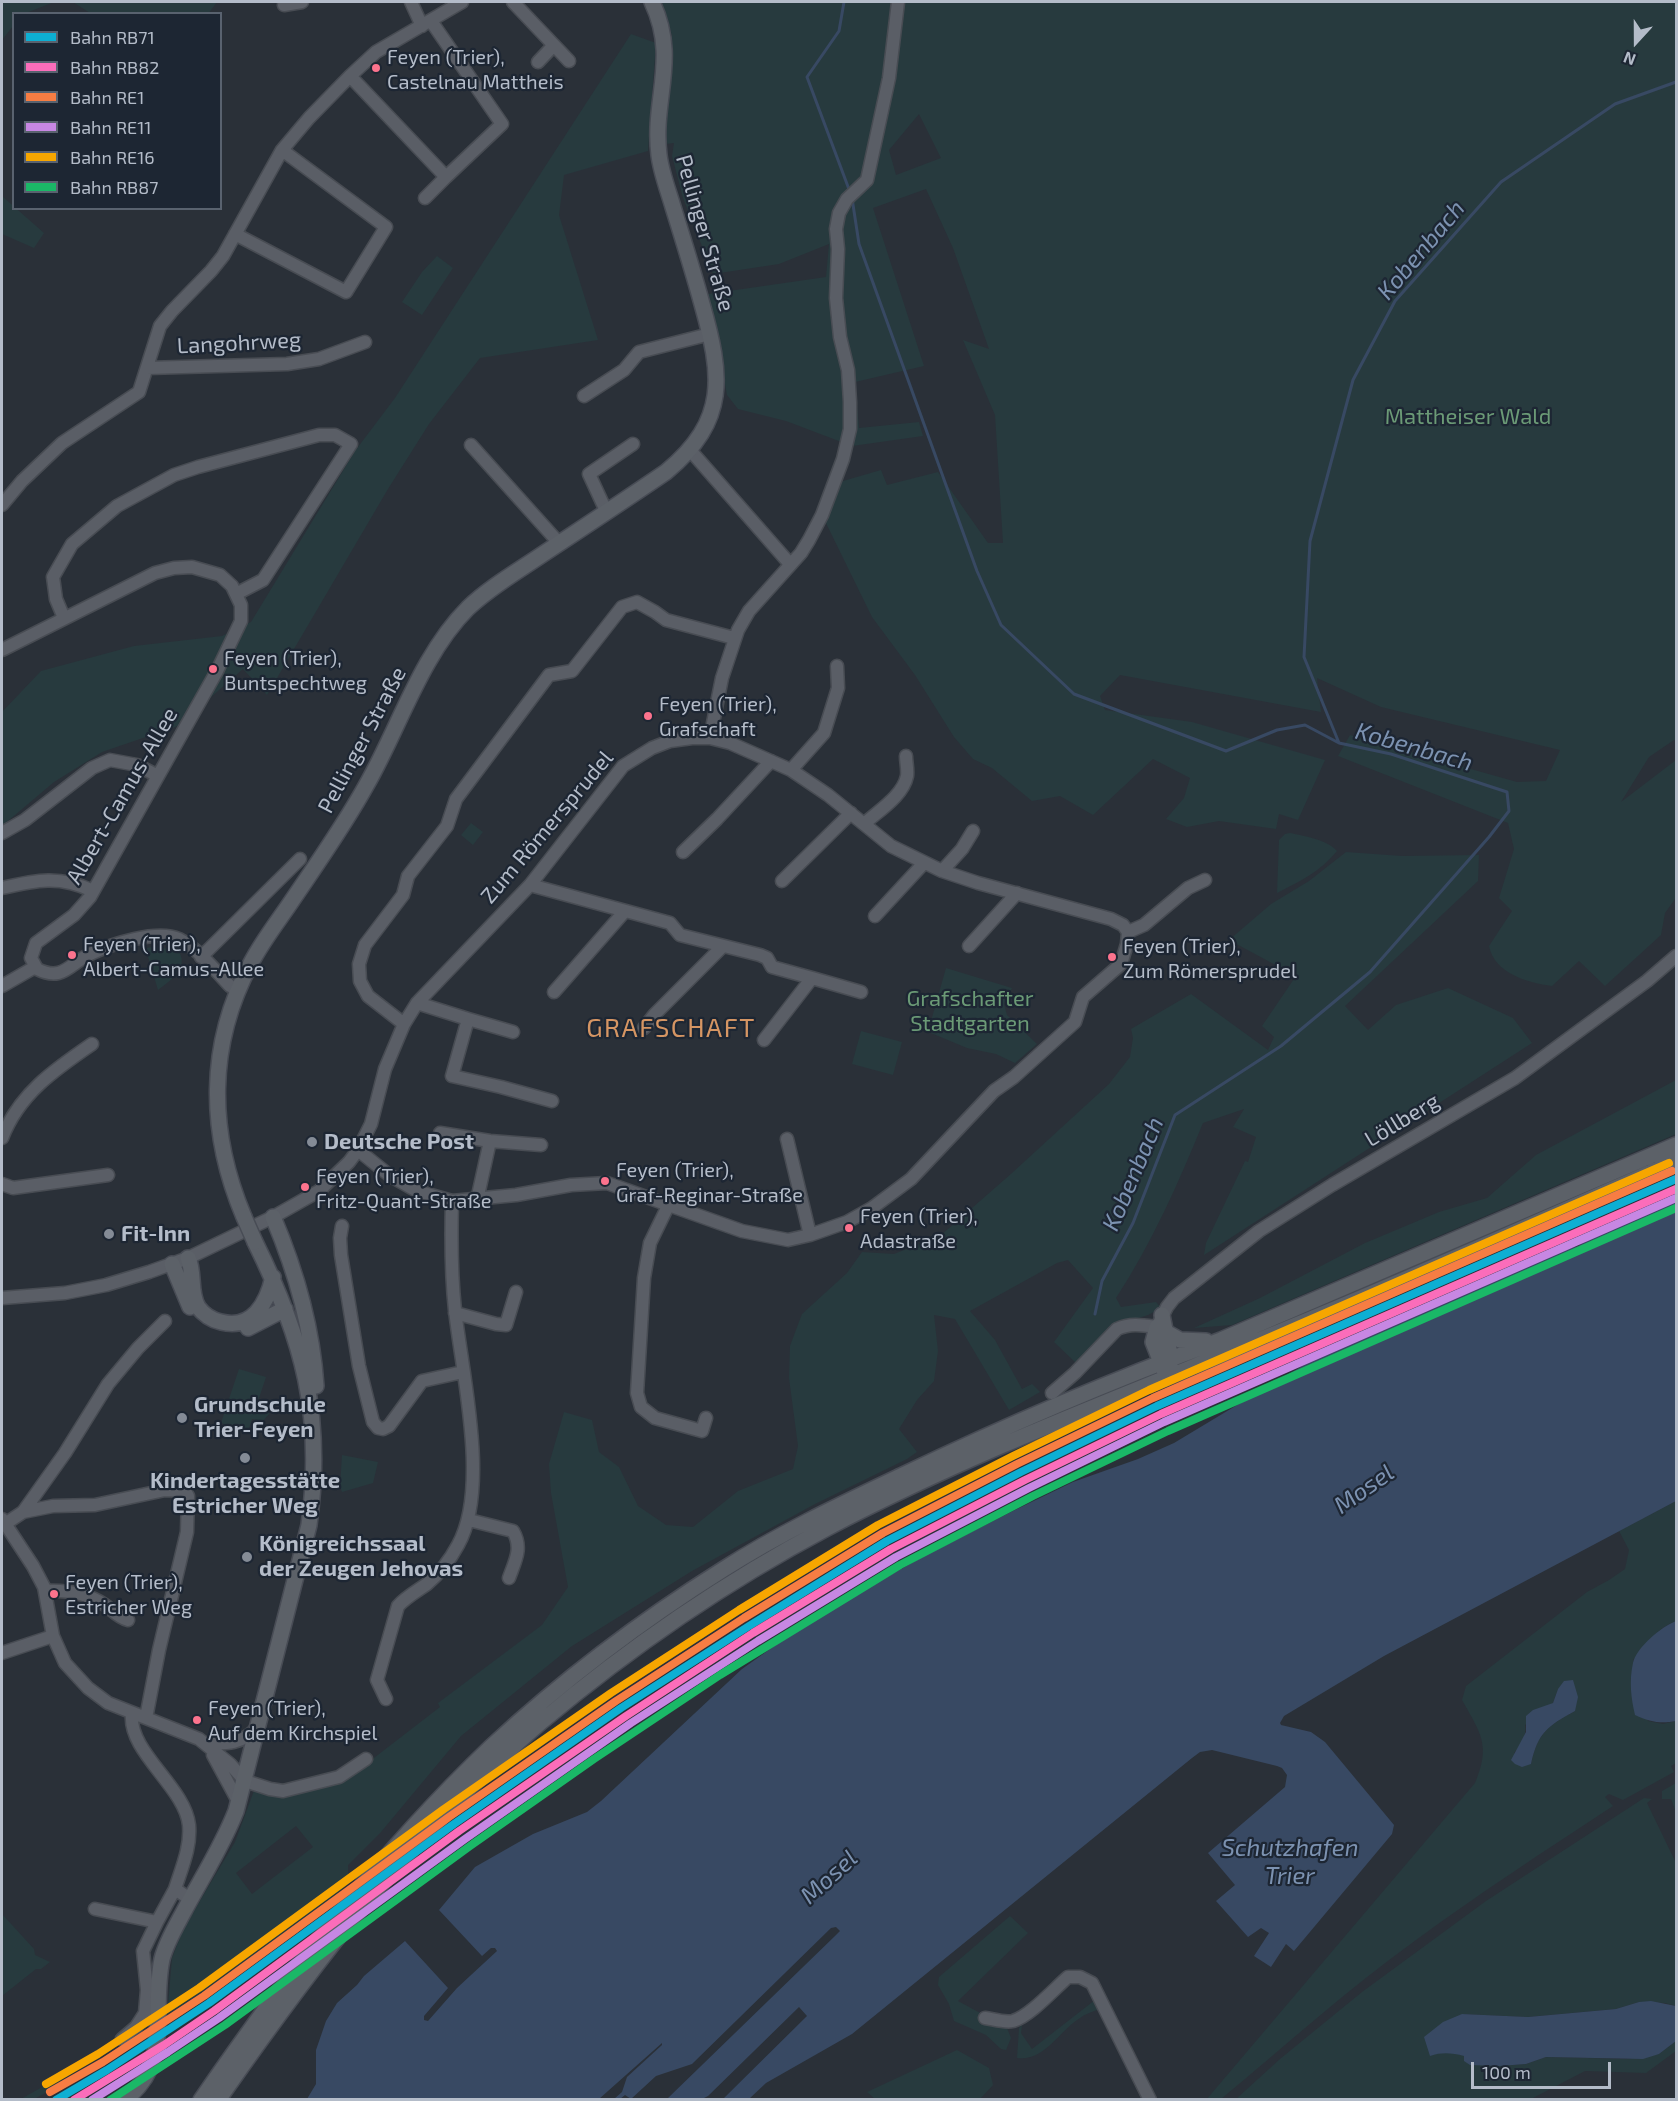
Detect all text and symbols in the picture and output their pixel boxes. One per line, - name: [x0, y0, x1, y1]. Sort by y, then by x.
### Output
- legend: [12, 12, 222, 210]
- north arrow: [1606, 12, 1666, 72]
- text: Bahn RB71: [70, 26, 155, 48]
- place label: Feyen (Trier), Castelnau Mattheis: [387, 45, 564, 92]
- text: N: [1621, 48, 1638, 70]
- text: Bahn RB82: [70, 56, 159, 78]
- marker: Feyen (Trier), Castelnau Mattheis: [370, 62, 382, 74]
- text: Bahn RE1: [70, 86, 144, 108]
- text: Bahn RE11: [70, 116, 152, 138]
- text: Bahn RE16: [70, 146, 155, 168]
- street label: Pellinger Straße: [670, 152, 740, 314]
- text: Bahn RB87: [70, 176, 158, 198]
- water label: Kobenbach: [1371, 194, 1471, 306]
- street label: Langohrweg: [176, 327, 302, 359]
- park label: Mattheiser Wald: [1385, 404, 1551, 430]
- place label: Feyen (Trier), Buntspechtweg: [224, 646, 367, 693]
- street label: Pellinger Straße: [312, 662, 412, 818]
- marker: Feyen (Trier), Buntspechtweg: [207, 663, 219, 675]
- place label: Feyen (Trier), Grafschaft: [659, 692, 777, 739]
- street label: Albert-Camus-Allee: [61, 703, 183, 889]
- marker: Feyen (Trier), Grafschaft: [642, 710, 654, 722]
- water label: Kobenbach: [1352, 717, 1476, 777]
- street label: Zum Römersprudel: [475, 745, 619, 909]
- place label: Feyen (Trier), Albert-Camus-Allee: [83, 932, 264, 979]
- place label: Feyen (Trier), Zum Römersprudel: [1123, 934, 1297, 981]
- marker: Feyen (Trier), Albert-Camus-Allee: [66, 949, 78, 961]
- marker: Feyen (Trier), Zum Römersprudel: [1106, 951, 1118, 963]
- park label: Grafschafter Stadtgarten: [906, 986, 1034, 1038]
- district label: GRAFSCHAFT: [586, 1012, 756, 1044]
- street label: Löllberg: [1360, 1088, 1444, 1152]
- water label: Kobenbach: [1096, 1113, 1170, 1235]
- place label: Deutsche Post: [324, 1129, 474, 1155]
- marker: Deutsche Post: [305, 1135, 319, 1149]
- place label: Feyen (Trier), Graf-Reginar-Straße: [616, 1158, 803, 1205]
- place label: Feyen (Trier), Fritz-Quant-Straße: [316, 1164, 491, 1211]
- marker: Feyen (Trier), Graf-Reginar-Straße: [599, 1175, 611, 1187]
- marker: Feyen (Trier), Fritz-Quant-Straße: [299, 1181, 311, 1193]
- place label: Feyen (Trier), Adastraße: [860, 1204, 978, 1251]
- place label: Fit-Inn: [121, 1221, 190, 1247]
- marker: Feyen (Trier), Adastraße: [843, 1222, 855, 1234]
- marker: Fit-Inn: [102, 1227, 116, 1241]
- place label: Grundschule Trier-Feyen: [194, 1392, 326, 1444]
- marker: Grundschule Trier-Feyen: [175, 1411, 189, 1425]
- marker: Kindertagesstätte Estricher Weg: [238, 1451, 252, 1465]
- water label: Mosel: [1328, 1458, 1400, 1520]
- place label: Kindertagesstätte Estricher Weg: [150, 1468, 340, 1520]
- place label: Königreichssaal der Zeugen Jehovas: [259, 1531, 463, 1582]
- marker: Königreichssaal der Zeugen Jehovas: [240, 1550, 254, 1564]
- place label: Feyen (Trier), Estricher Weg: [65, 1570, 192, 1617]
- marker: Feyen (Trier), Estricher Weg: [48, 1588, 60, 1600]
- place label: Feyen (Trier), Auf dem Kirchspiel: [208, 1696, 377, 1743]
- marker: Feyen (Trier), Auf dem Kirchspiel: [191, 1714, 203, 1726]
- water label: Schutzhafen Trier: [1221, 1834, 1359, 1890]
- water label: Mosel: [795, 1844, 863, 1910]
- scale bar: [1474, 2050, 1614, 2088]
- text: 100 m: [1482, 2061, 1531, 2083]

